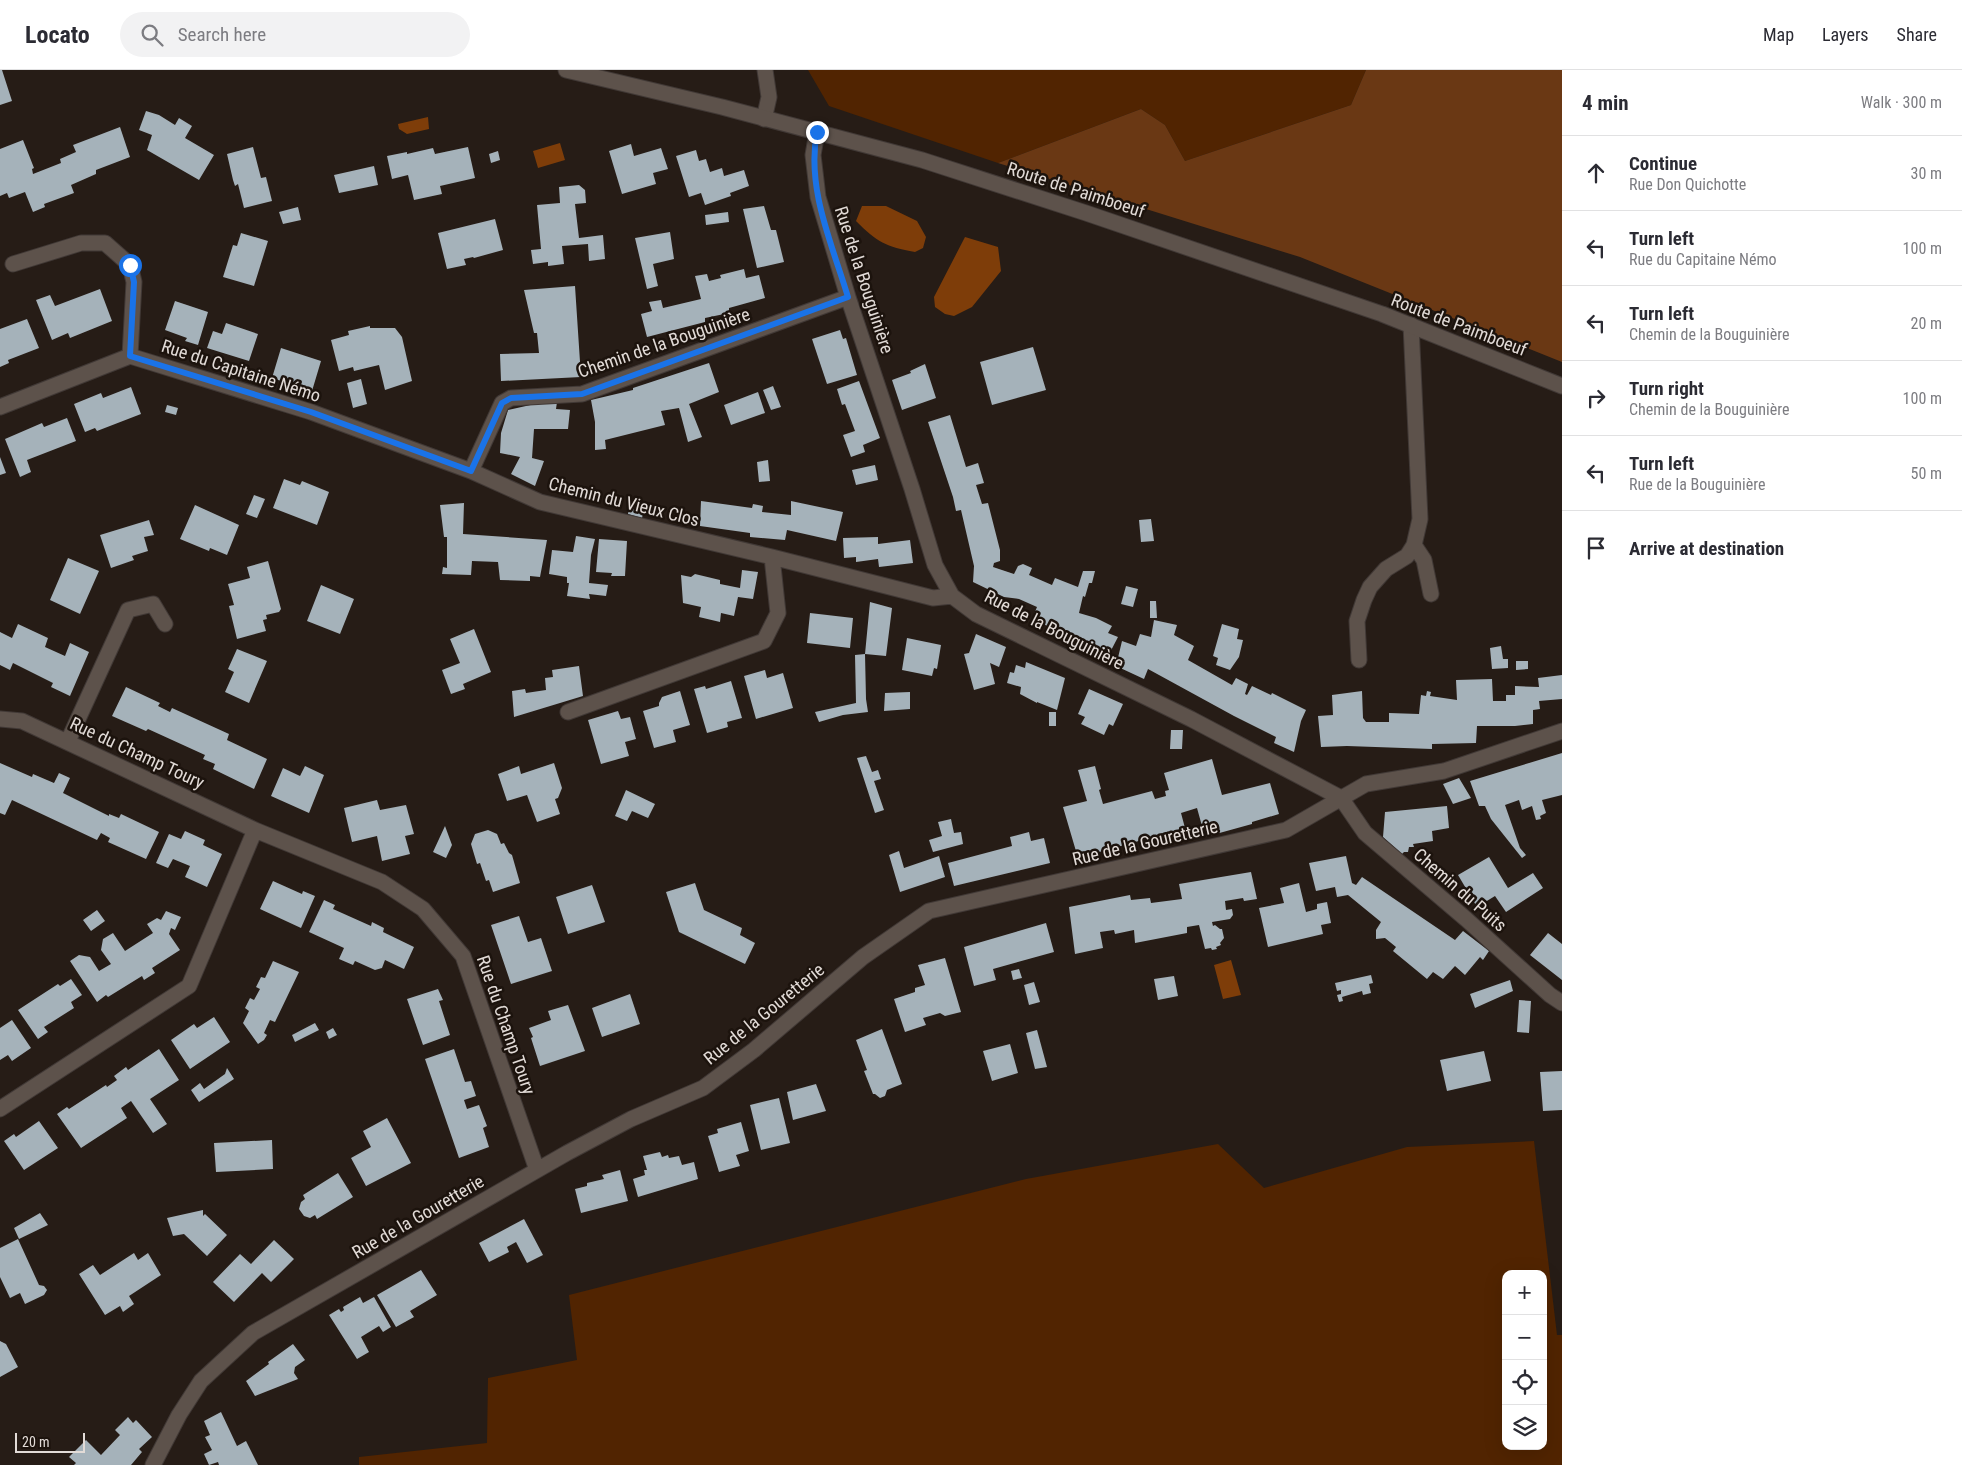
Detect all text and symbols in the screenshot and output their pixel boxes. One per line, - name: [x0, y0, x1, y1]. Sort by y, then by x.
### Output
- search box: [120, 12, 470, 57]
- text: Locato: [25, 21, 90, 49]
- icon: search: [138, 21, 166, 49]
- text: Search here: [178, 23, 266, 46]
- text: Map: [1763, 24, 1794, 45]
- text: Layers: [1822, 24, 1869, 45]
- text: Share: [1897, 24, 1937, 45]
- text: 4 min: [1582, 91, 1629, 115]
- text: Walk · 300 m: [1861, 93, 1942, 112]
- route end: [806, 121, 829, 144]
- text: Continue: [1629, 152, 1697, 175]
- street label: Route de Paimboeuf: [1005, 157, 1148, 222]
- icon: ahead: [1582, 159, 1610, 187]
- text: 30 m: [1910, 164, 1942, 183]
- text: Rue Don Quichotte: [1629, 175, 1746, 194]
- street label: Rue de la Bouguinière: [831, 204, 898, 356]
- text: Turn left: [1629, 227, 1694, 250]
- icon: left: [1582, 234, 1610, 262]
- text: 100 m: [1903, 239, 1942, 258]
- text: Rue du Capitaine Némo: [1629, 250, 1777, 269]
- route start: [119, 254, 142, 277]
- street label: Route de Paimboeuf: [1388, 289, 1530, 360]
- text: Turn left: [1629, 302, 1694, 325]
- street label: Chemin de la Bouguinière: [575, 303, 753, 382]
- icon: left: [1582, 309, 1610, 337]
- text: 20 m: [1910, 314, 1942, 333]
- text: Chemin de la Bouguinière: [1629, 325, 1790, 344]
- street label: Rue du Capitaine Némo: [159, 335, 323, 406]
- text: Turn right: [1629, 377, 1704, 400]
- icon: right: [1582, 384, 1610, 412]
- text: 100 m: [1903, 389, 1942, 408]
- text: Chemin de la Bouguinière: [1629, 400, 1790, 419]
- text: Turn left: [1629, 452, 1694, 475]
- icon: left: [1582, 459, 1610, 487]
- text: 50 m: [1910, 464, 1942, 483]
- street label: Chemin du Vieux Clos: [547, 473, 702, 530]
- text: Rue de la Bouguinière: [1629, 475, 1765, 494]
- icon: arrive: [1582, 534, 1610, 562]
- text: Arrive at destination: [1629, 537, 1784, 560]
- street label: Rue de la Bouguinière: [981, 585, 1127, 674]
- street label: Rue du Champ Toury: [67, 712, 208, 793]
- street label: Rue de la Gouretterie: [1070, 816, 1220, 869]
- street label: Chemin du Puits: [1410, 844, 1511, 936]
- street label: Rue du Champ Toury: [473, 953, 540, 1098]
- street label: Rue de la Gouretterie: [699, 959, 828, 1068]
- street label: Rue de la Gouretterie: [348, 1170, 487, 1263]
- map controls: [1502, 1270, 1547, 1450]
- button: +: [1502, 1270, 1547, 1315]
- button: −: [1502, 1315, 1547, 1360]
- button: locate: [1502, 1360, 1547, 1405]
- button: layers: [1502, 1405, 1547, 1450]
- scale bar: [15, 1430, 85, 1453]
- text: 20 m: [22, 1434, 50, 1450]

